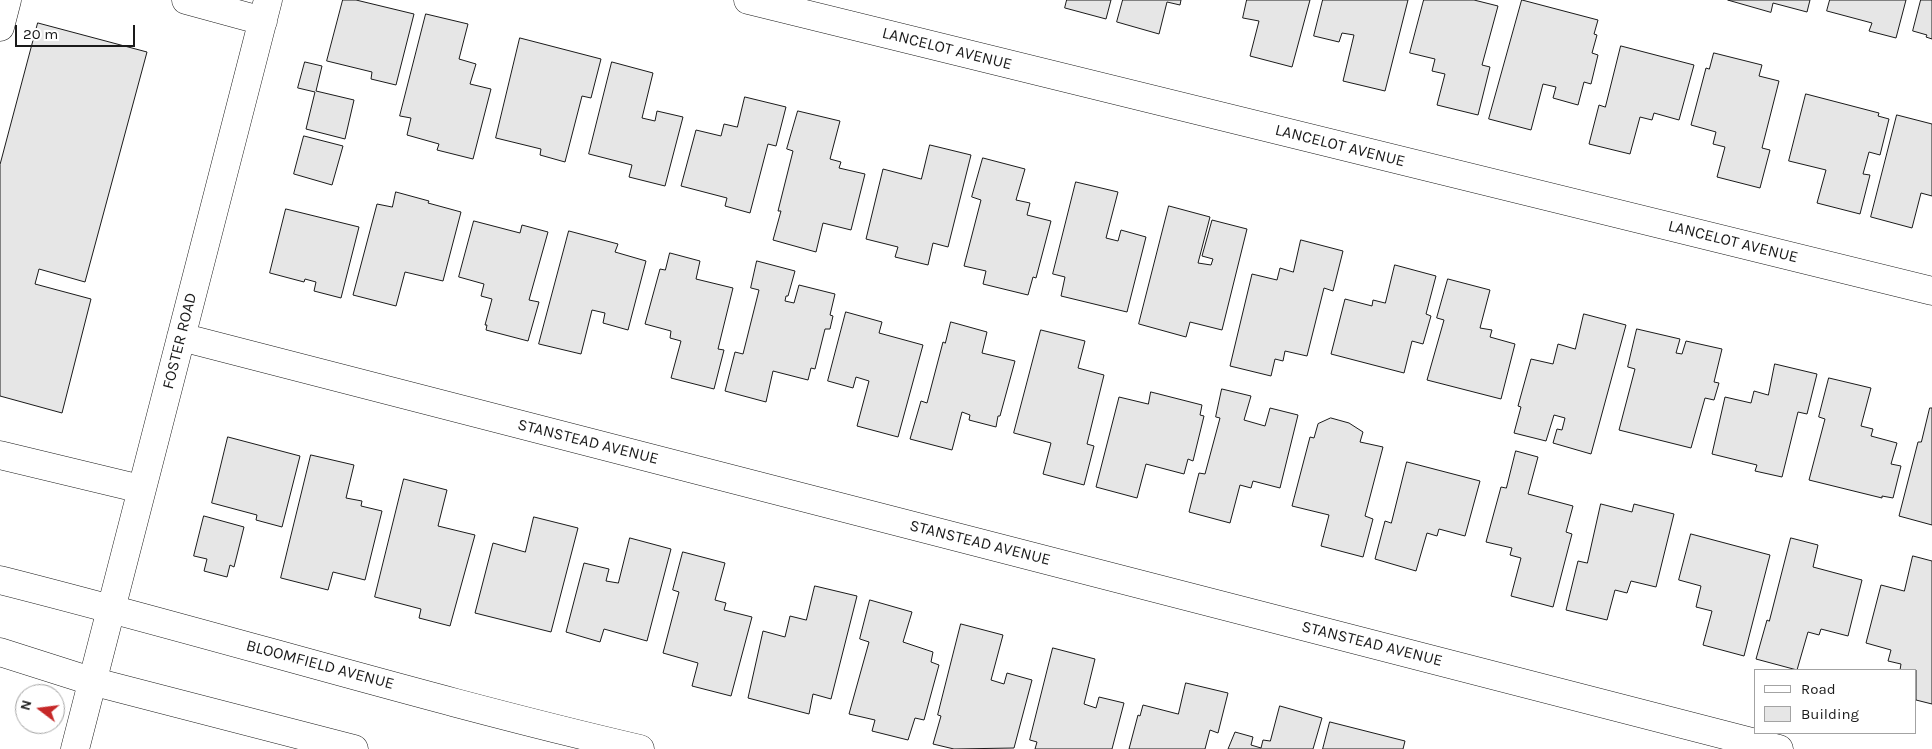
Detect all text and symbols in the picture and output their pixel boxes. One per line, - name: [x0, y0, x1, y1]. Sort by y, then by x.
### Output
- scale bar: [18, 15, 138, 47]
- street label: LANCELOT AVENUE: [880, 24, 1014, 74]
- text: 20 m: [23, 25, 58, 43]
- street label: LANCELOT AVENUE: [1273, 121, 1407, 171]
- street label: LANCELOT AVENUE: [1666, 217, 1800, 267]
- street label: FOSTER ROAD: [159, 291, 201, 391]
- street label: STANSTEAD AVENUE: [516, 415, 660, 469]
- street label: STANSTEAD AVENUE: [908, 516, 1052, 570]
- street label: STANSTEAD AVENUE: [1300, 617, 1444, 671]
- street label: BLOOMFIELD AVENUE: [244, 636, 396, 694]
- legend: [1754, 669, 1917, 734]
- text: Road: [1801, 680, 1836, 698]
- north arrow: [15, 684, 65, 734]
- text: N: [16, 698, 36, 712]
- text: Building: [1801, 705, 1859, 723]

